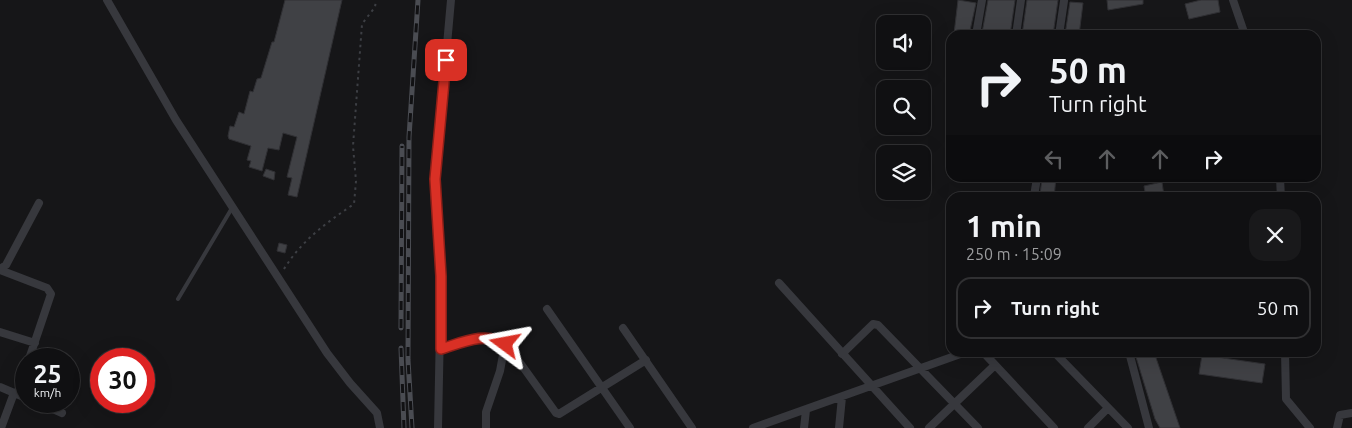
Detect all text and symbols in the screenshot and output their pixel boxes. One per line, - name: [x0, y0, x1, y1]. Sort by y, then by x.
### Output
- map controls: [876, 15, 931, 200]
- button: sound: [876, 15, 931, 70]
- pin: [425, 39, 467, 81]
- icon: arrive: [432, 46, 460, 74]
- icon: right: [966, 50, 1031, 115]
- text: 50 m: [1049, 50, 1127, 90]
- button: search: [876, 80, 931, 135]
- text: Turn right: [1049, 91, 1147, 116]
- button: layers: [876, 145, 931, 200]
- icon: left: [1040, 145, 1068, 173]
- icon: ahead: [1093, 145, 1121, 173]
- icon: ahead: [1146, 145, 1174, 173]
- icon: right: [1199, 145, 1227, 173]
- text: 1 min: [966, 209, 1042, 243]
- button: close: [1249, 209, 1301, 261]
- text: 250 m · 15:09: [966, 245, 1062, 263]
- icon: right: [968, 294, 996, 322]
- text: Turn right: [1011, 297, 1099, 319]
- text: 50 m: [1257, 297, 1299, 319]
- position arrow: [478, 317, 530, 369]
- speed limit sign: 30: [90, 348, 155, 413]
- text: 25: [33, 360, 62, 388]
- text: km/h: [34, 386, 61, 399]

